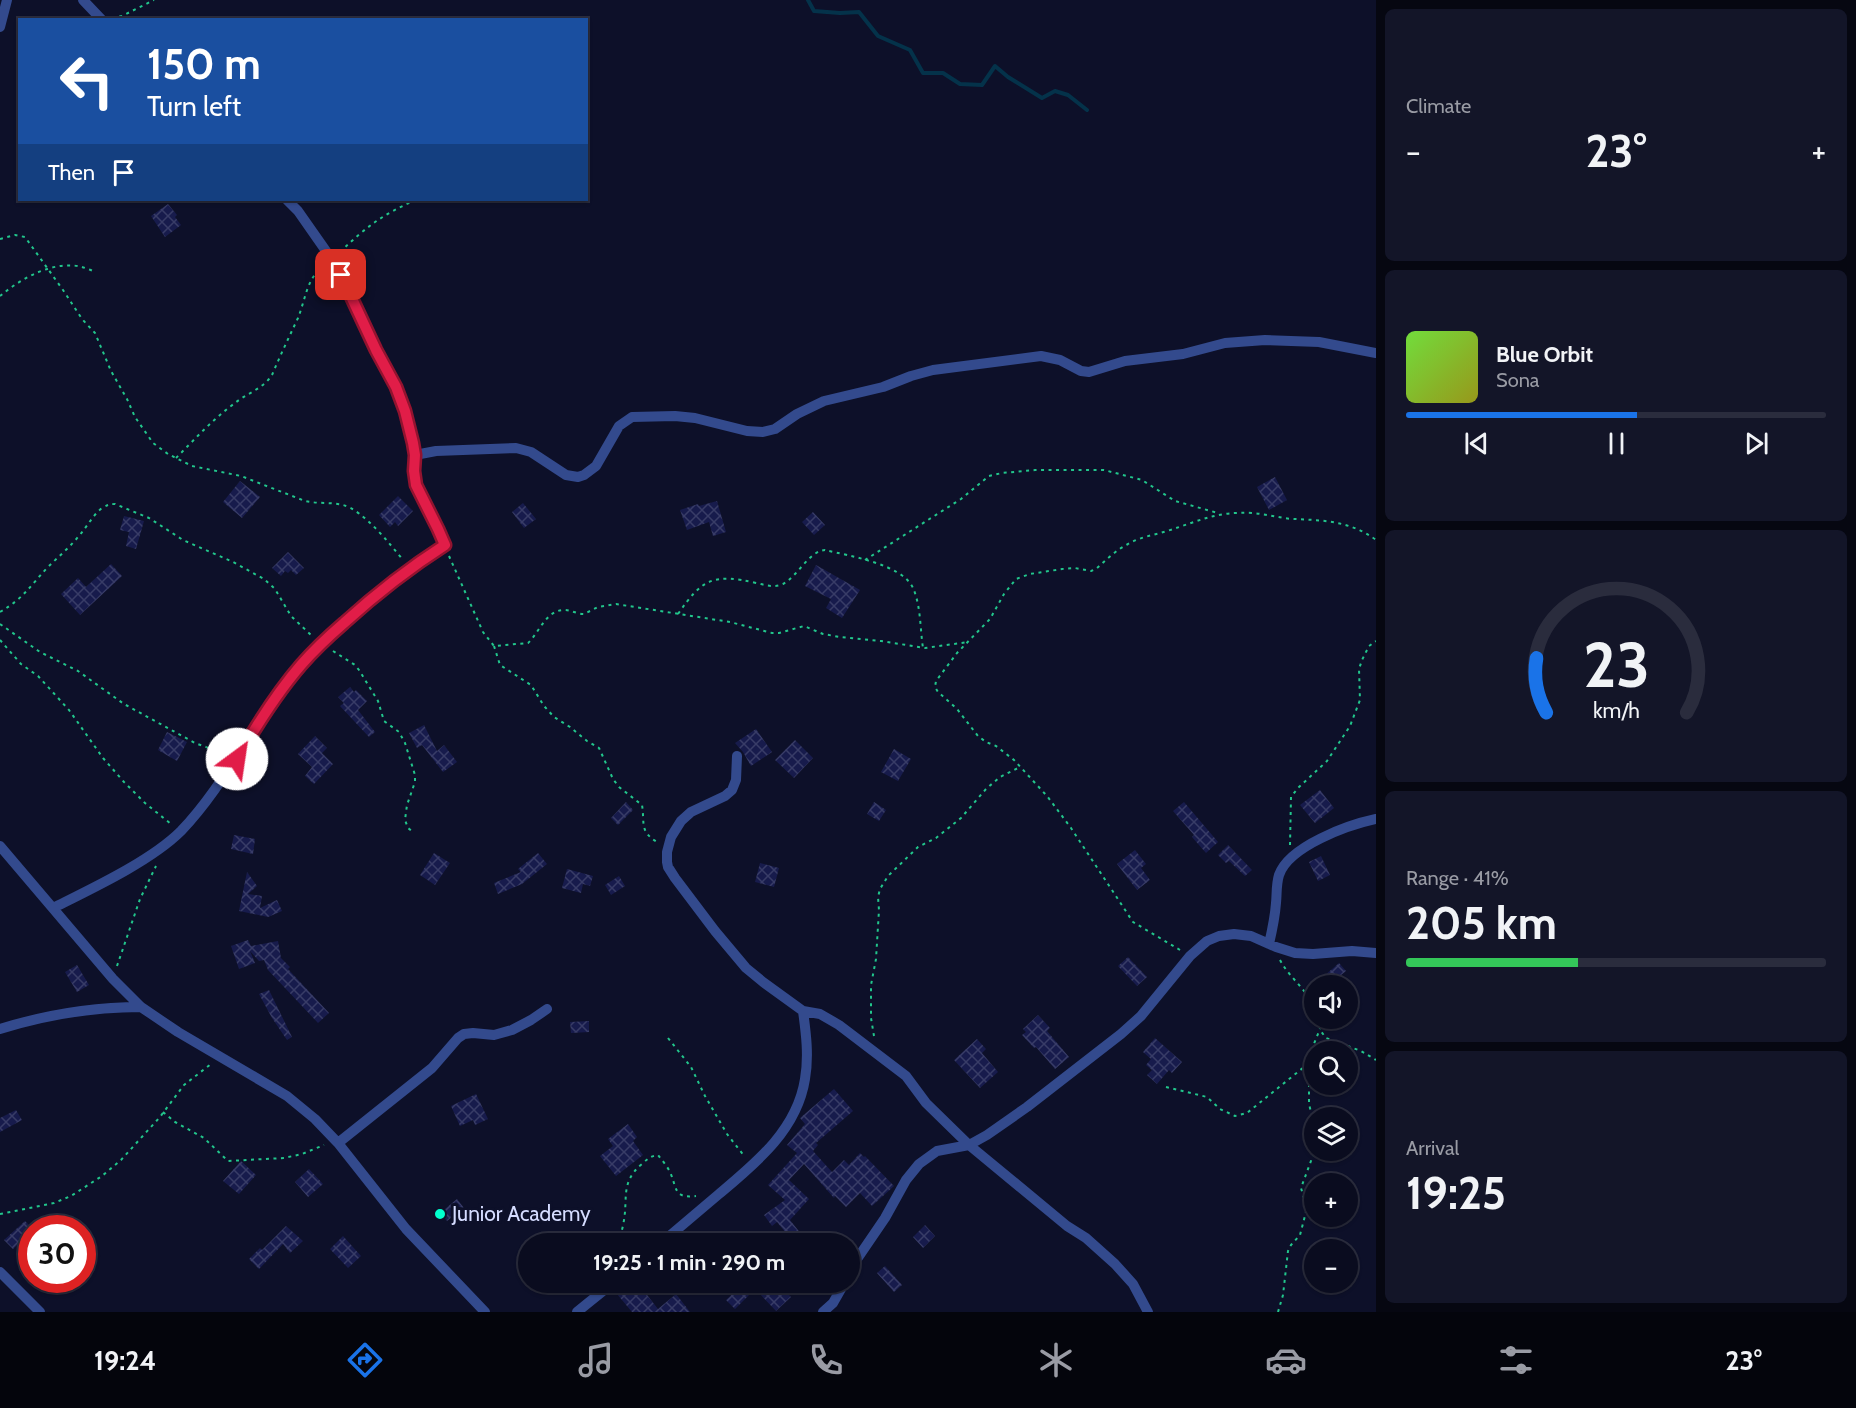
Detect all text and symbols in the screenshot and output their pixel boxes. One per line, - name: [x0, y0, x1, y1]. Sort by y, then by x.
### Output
- text: 150 m: [147, 38, 261, 90]
- icon: left: [48, 42, 126, 120]
- text: Turn left: [147, 90, 241, 123]
- text: Climate: [1406, 94, 1471, 118]
- text: 23°: [1585, 124, 1647, 178]
- text: −: [1406, 131, 1421, 171]
- text: +: [1811, 131, 1826, 171]
- icon: arrive: [107, 156, 140, 189]
- text: Then: [48, 159, 95, 186]
- pin: [315, 249, 366, 300]
- icon: arrive: [324, 258, 357, 291]
- text: Blue Orbit: [1496, 341, 1593, 368]
- text: Sona: [1496, 368, 1539, 392]
- icon: previous: [1460, 427, 1493, 460]
- icon: pause: [1600, 427, 1633, 460]
- icon: next: [1740, 427, 1773, 460]
- text: 23: [1583, 627, 1649, 703]
- text: km/h: [1593, 697, 1639, 723]
- position arrow: [205, 727, 269, 791]
- text: Range · 41%: [1406, 866, 1509, 890]
- text: 205 km: [1406, 896, 1557, 950]
- map controls: [1304, 975, 1358, 1293]
- button: sound: [1304, 975, 1358, 1029]
- button: search: [1304, 1041, 1358, 1095]
- button: layers: [1304, 1107, 1358, 1161]
- text: Arrival: [1406, 1136, 1459, 1160]
- text: 19:25: [1406, 1166, 1506, 1220]
- button: +: [1304, 1173, 1358, 1227]
- place label: Junior Academy: [451, 1201, 591, 1226]
- marker: Junior Academy: [433, 1207, 447, 1221]
- speed limit sign: 30: [18, 1215, 96, 1293]
- button: −: [1304, 1239, 1358, 1293]
- text: 19:25 · 1 min · 290 m: [593, 1249, 785, 1276]
- icon: directions: [344, 1339, 386, 1381]
- icon: music: [575, 1339, 617, 1381]
- icon: phone: [805, 1339, 847, 1381]
- icon: climate: [1035, 1339, 1077, 1381]
- icon: car: [1265, 1339, 1307, 1381]
- icon: filters: [1495, 1339, 1537, 1381]
- text: 19:24: [94, 1344, 156, 1377]
- text: 23°: [1725, 1344, 1762, 1377]

